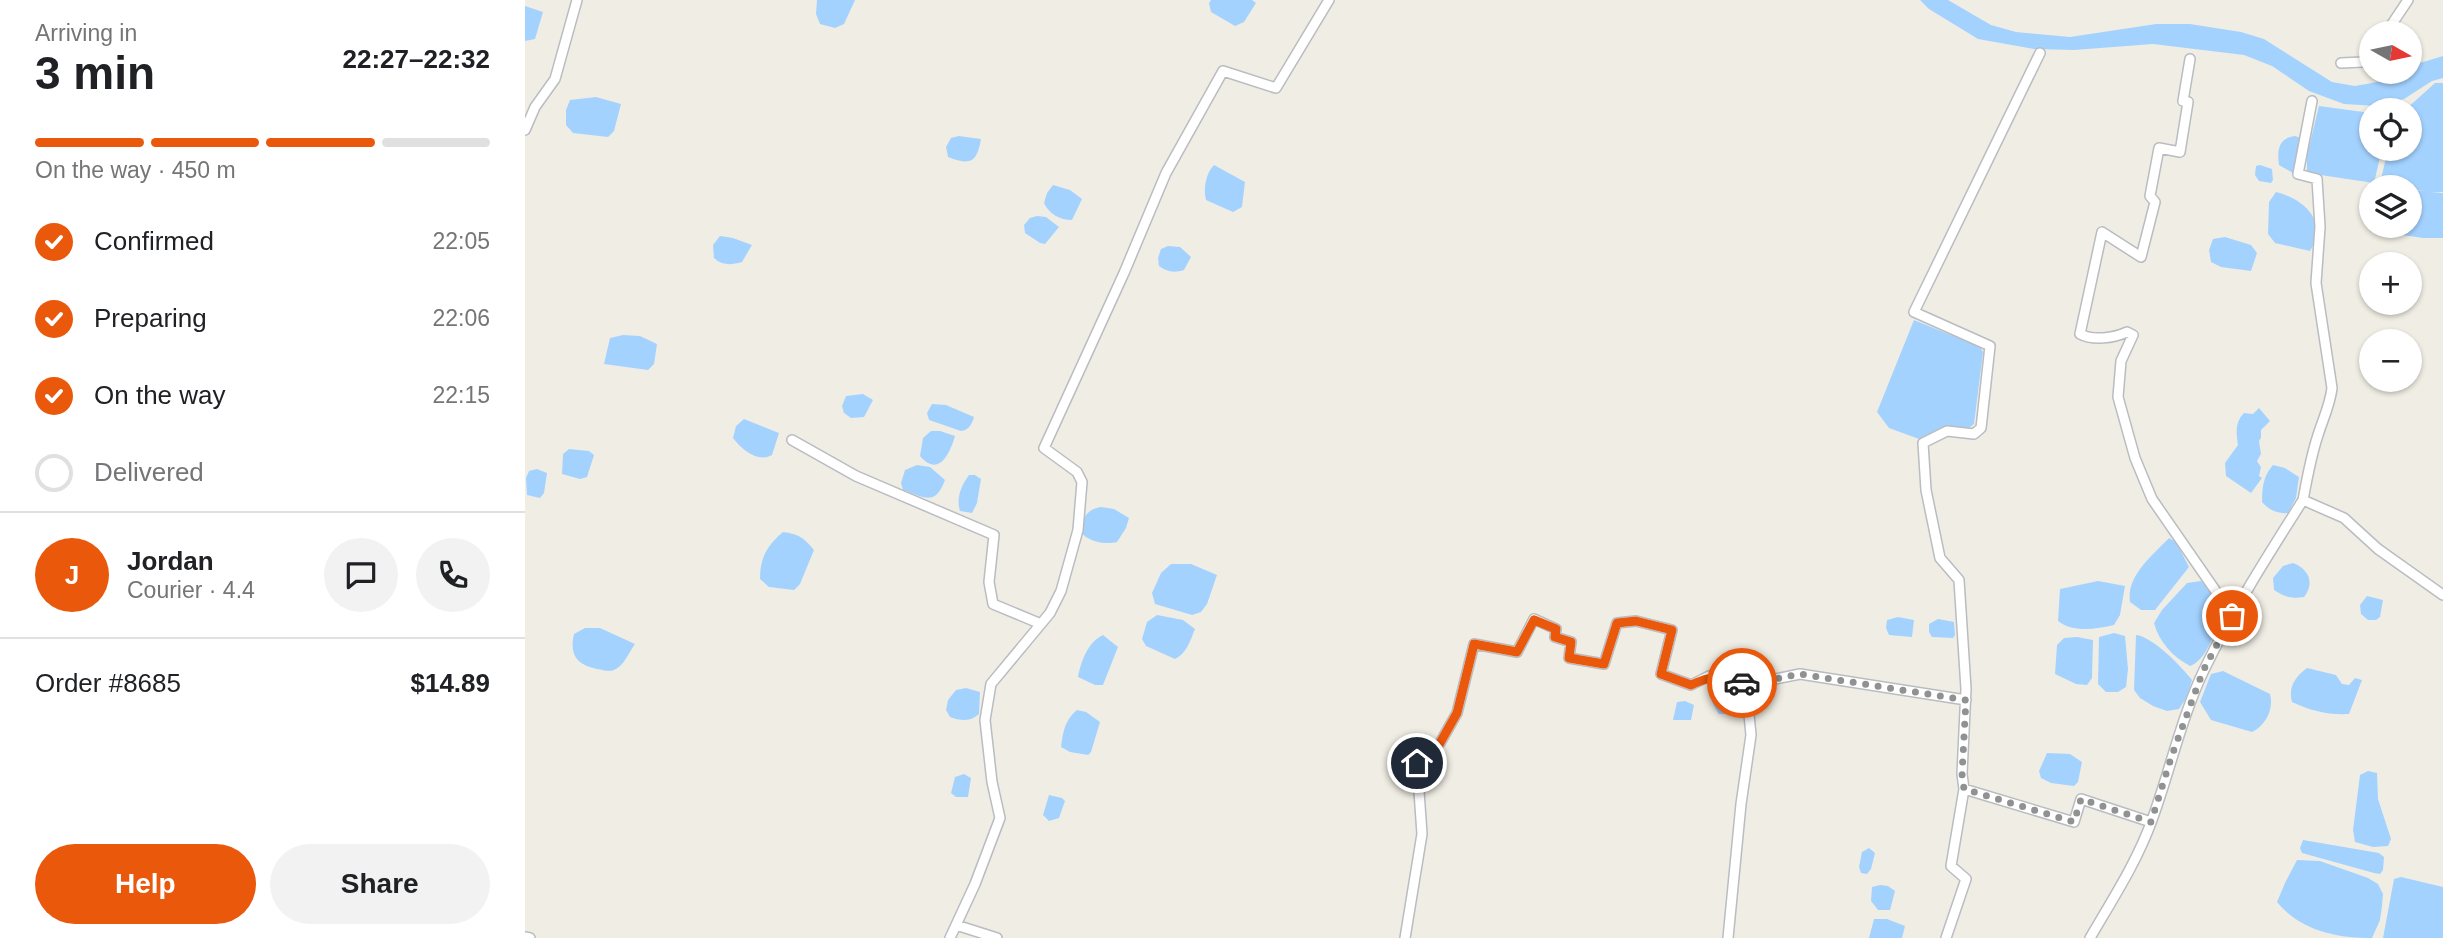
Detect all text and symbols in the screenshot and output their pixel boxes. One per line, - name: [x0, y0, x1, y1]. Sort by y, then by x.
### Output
- text: Arriving in: [35, 20, 137, 46]
- north arrow: [2359, 21, 2422, 84]
- map controls: [2359, 21, 2422, 392]
- text: 22:27–22:32: [343, 44, 490, 74]
- text: 3 min: [35, 47, 155, 99]
- button: locate: [2359, 98, 2422, 161]
- text: On the way · 450 m: [35, 157, 236, 183]
- button: layers: [2359, 175, 2422, 238]
- icon: check: [35, 223, 73, 261]
- text: Confirmed: [94, 226, 214, 256]
- text: 22:05: [432, 228, 490, 254]
- button: +: [2359, 252, 2422, 315]
- icon: check: [35, 300, 73, 338]
- text: Preparing: [94, 303, 207, 333]
- text: 22:06: [432, 305, 490, 331]
- button: −: [2359, 329, 2422, 392]
- icon: check: [35, 377, 73, 415]
- text: On the way: [94, 380, 226, 410]
- text: 22:15: [432, 382, 490, 408]
- text: Delivered: [94, 457, 204, 487]
- button: chat: [324, 538, 398, 612]
- button: phone: [416, 538, 490, 612]
- text: Jordan: [127, 546, 214, 576]
- text: J: [65, 560, 79, 590]
- text: Courier · 4.4: [127, 577, 255, 603]
- pin: [2202, 586, 2262, 646]
- icon: bag: [2213, 597, 2251, 635]
- courier: [1707, 648, 1777, 718]
- icon: car: [1723, 664, 1761, 702]
- text: Order #8685: [35, 668, 181, 698]
- text: $14.89: [410, 668, 490, 698]
- pin: [1387, 733, 1447, 793]
- icon: home: [1398, 744, 1436, 782]
- button: Help: [35, 844, 256, 924]
- button: Share: [270, 844, 490, 924]

